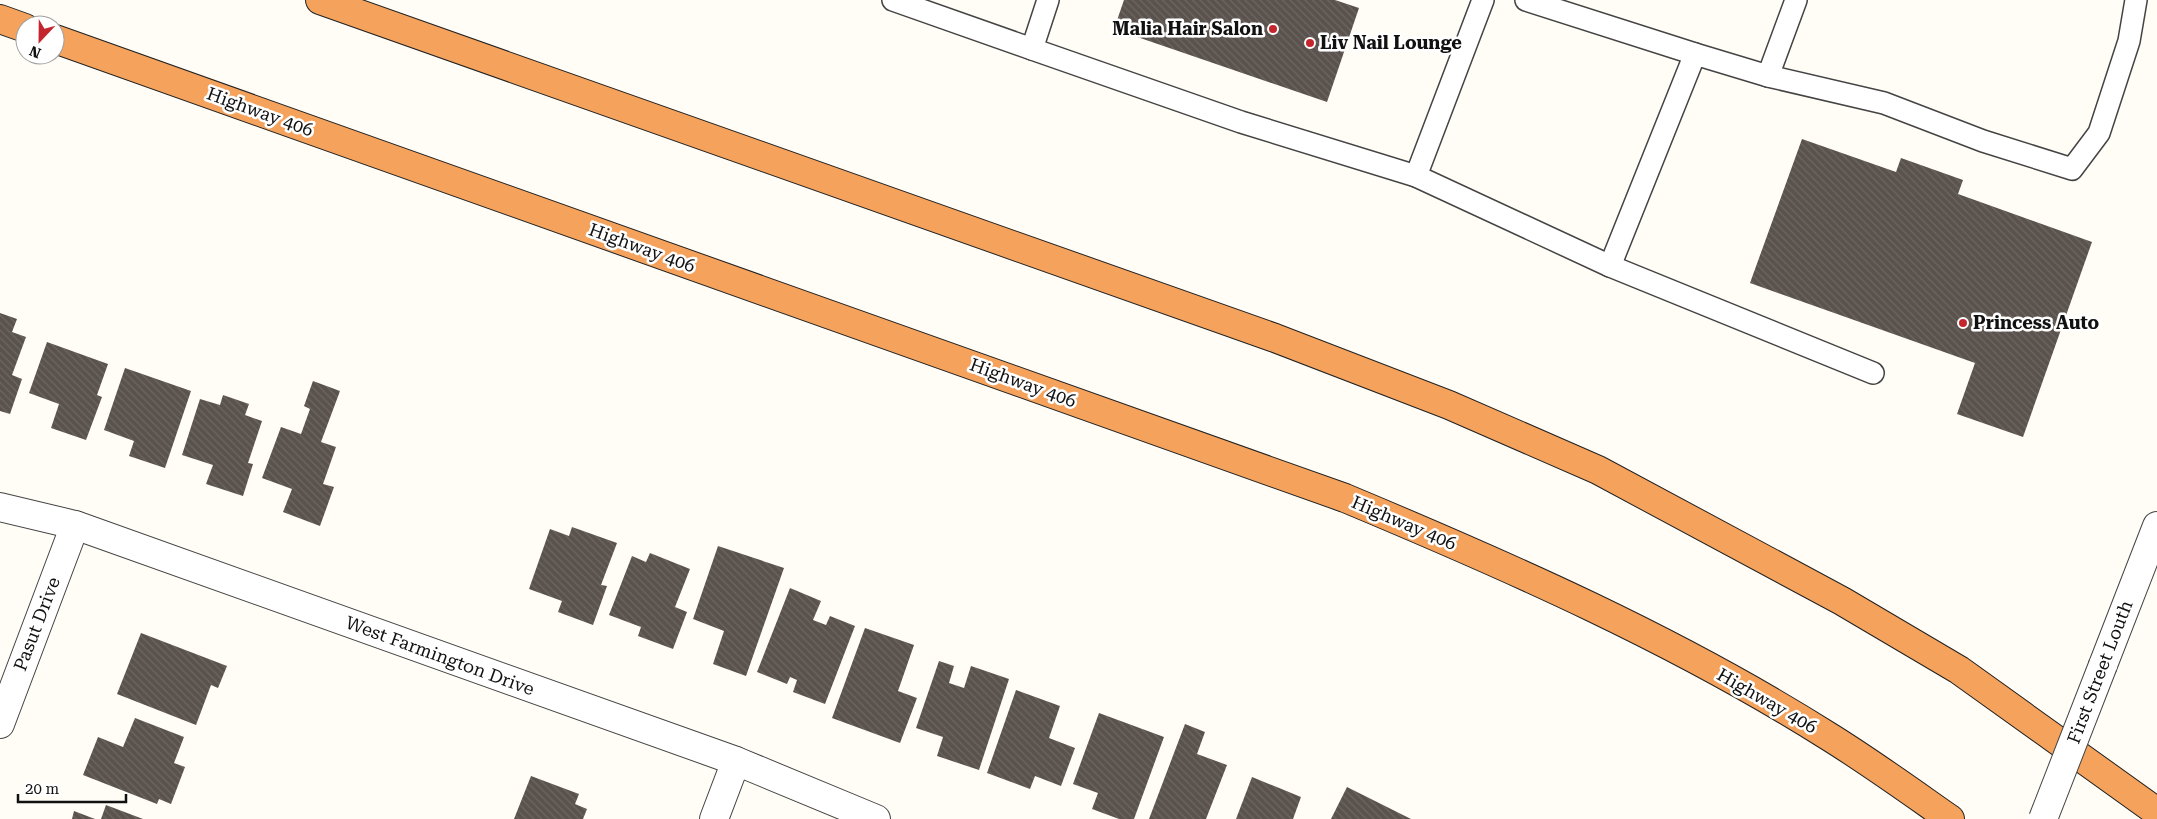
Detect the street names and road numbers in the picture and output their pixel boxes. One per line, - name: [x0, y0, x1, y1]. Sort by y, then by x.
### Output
- street label: Highway 406: [204, 83, 316, 141]
- street label: Highway 406: [586, 219, 698, 277]
- street label: Highway 406: [967, 354, 1079, 412]
- street label: Highway 406: [1349, 491, 1460, 554]
- street label: Pasut Drive: [9, 574, 64, 674]
- street label: First Street Louth: [2063, 597, 2137, 746]
- street label: West Farmington Drive: [343, 612, 538, 700]
- street label: Highway 406: [1714, 664, 1821, 738]

